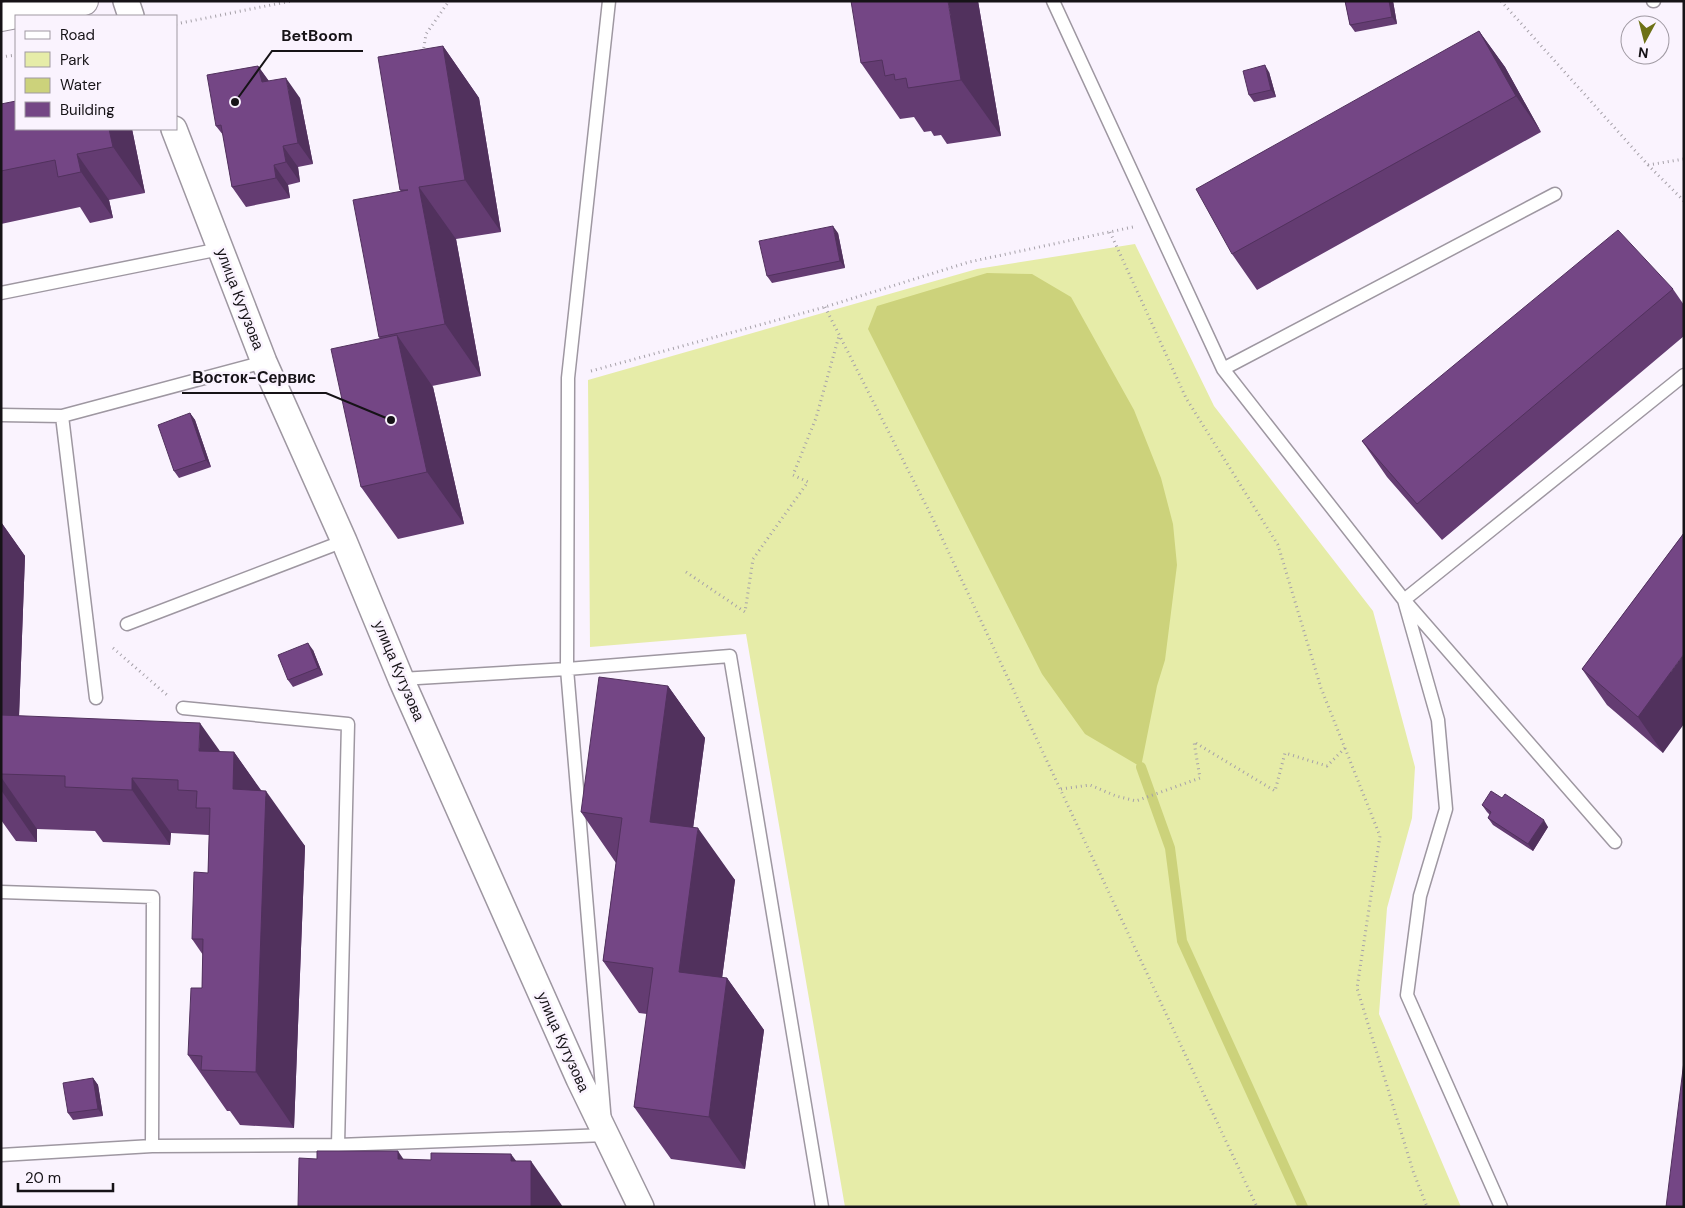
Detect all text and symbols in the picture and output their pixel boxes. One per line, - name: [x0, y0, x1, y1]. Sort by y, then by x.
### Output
- legend: [15, 15, 178, 130]
- north arrow: [1620, 15, 1670, 65]
- callout: BetBoom: [272, 20, 363, 51]
- text: Road: [60, 25, 95, 45]
- text: BetBoom: [281, 25, 353, 46]
- text: N: [1637, 43, 1650, 62]
- text: Park: [60, 50, 90, 70]
- text: Water: [60, 75, 102, 95]
- text: Building: [60, 100, 115, 120]
- street label: улица Кутузова: [211, 245, 269, 353]
- callout: Восток-Сервис: [182, 362, 326, 393]
- text: Восток-Сервис: [192, 367, 316, 388]
- street label: улица Кутузова: [369, 618, 429, 725]
- street label: улица Кутузова: [532, 989, 594, 1096]
- scale bar: [18, 1160, 112, 1192]
- text: 20 m: [25, 1168, 61, 1188]

